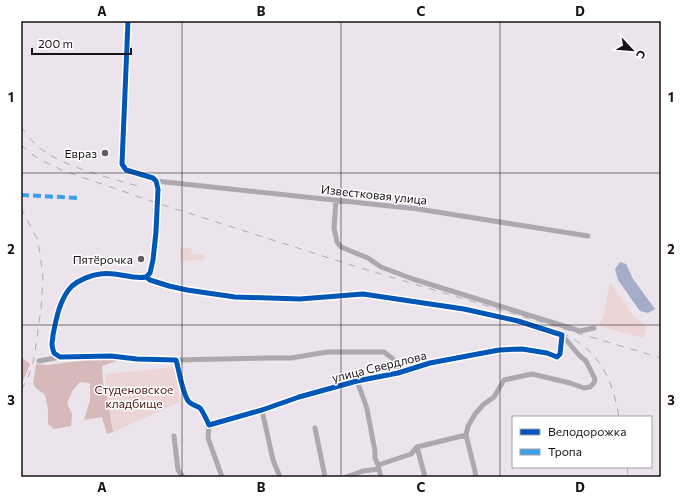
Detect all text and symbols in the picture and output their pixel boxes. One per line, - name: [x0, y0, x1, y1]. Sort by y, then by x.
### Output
- text: A: [97, 3, 107, 19]
- text: B: [257, 3, 266, 19]
- text: C: [417, 3, 426, 19]
- text: D: [575, 3, 585, 19]
- scale bar: [32, 30, 131, 56]
- north arrow: [612, 30, 652, 70]
- text: 200 m: [38, 36, 73, 50]
- text: С: [634, 48, 649, 61]
- text: 1: [8, 89, 14, 105]
- text: 1: [668, 89, 674, 105]
- place label: Евраз: [64, 146, 97, 160]
- marker: Евраз: [100, 148, 110, 158]
- street label: Известковая улица: [320, 181, 428, 207]
- text: 2: [7, 241, 15, 257]
- text: 2: [667, 241, 675, 257]
- place label: Пятёрочка: [73, 252, 133, 266]
- marker: Пятёрочка: [136, 254, 146, 264]
- street label: улица Свердлова: [330, 347, 428, 385]
- park label: Студеновское кладбище: [95, 382, 173, 410]
- text: 3: [7, 392, 15, 408]
- text: 3: [667, 392, 675, 408]
- legend: [512, 416, 652, 468]
- text: Велодорожка: [548, 424, 626, 438]
- text: Тропа: [548, 444, 582, 458]
- text: A: [97, 479, 107, 495]
- text: B: [257, 479, 266, 495]
- text: C: [417, 479, 426, 495]
- text: D: [575, 479, 585, 495]

